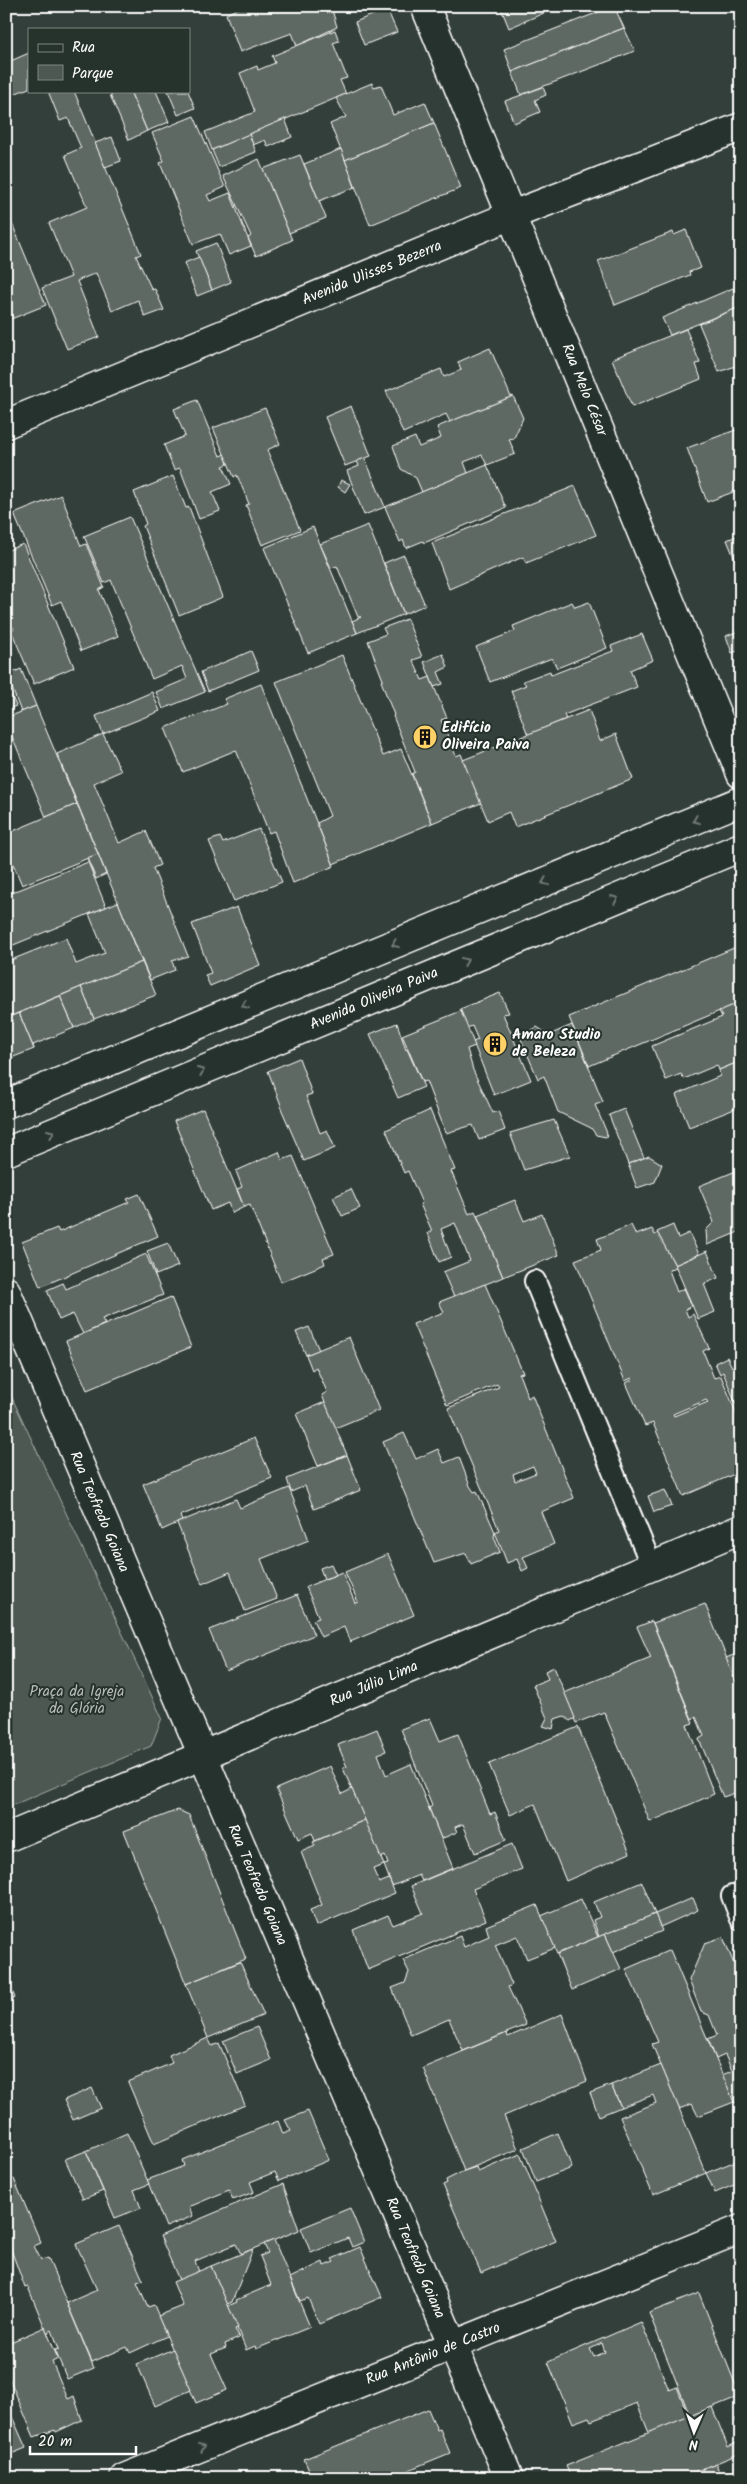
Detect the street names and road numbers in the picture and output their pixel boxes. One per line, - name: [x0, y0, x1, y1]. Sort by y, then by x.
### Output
- street label: Avenida Ulisses Bezerra: [298, 234, 446, 312]
- street label: Rua Melo César: [555, 340, 614, 441]
- street label: Avenida Oliveira Paiva: [306, 961, 442, 1037]
- street label: Rua Teofredo Goiana: [63, 1448, 135, 1576]
- street label: Rua Júlio Lima: [326, 1655, 422, 1713]
- street label: Rua Teofredo Goiana: [221, 1821, 293, 1949]
- street label: Rua Teofredo Goiana: [379, 2194, 451, 2322]
- street label: Rua Antônio de Castro: [362, 2316, 504, 2392]

